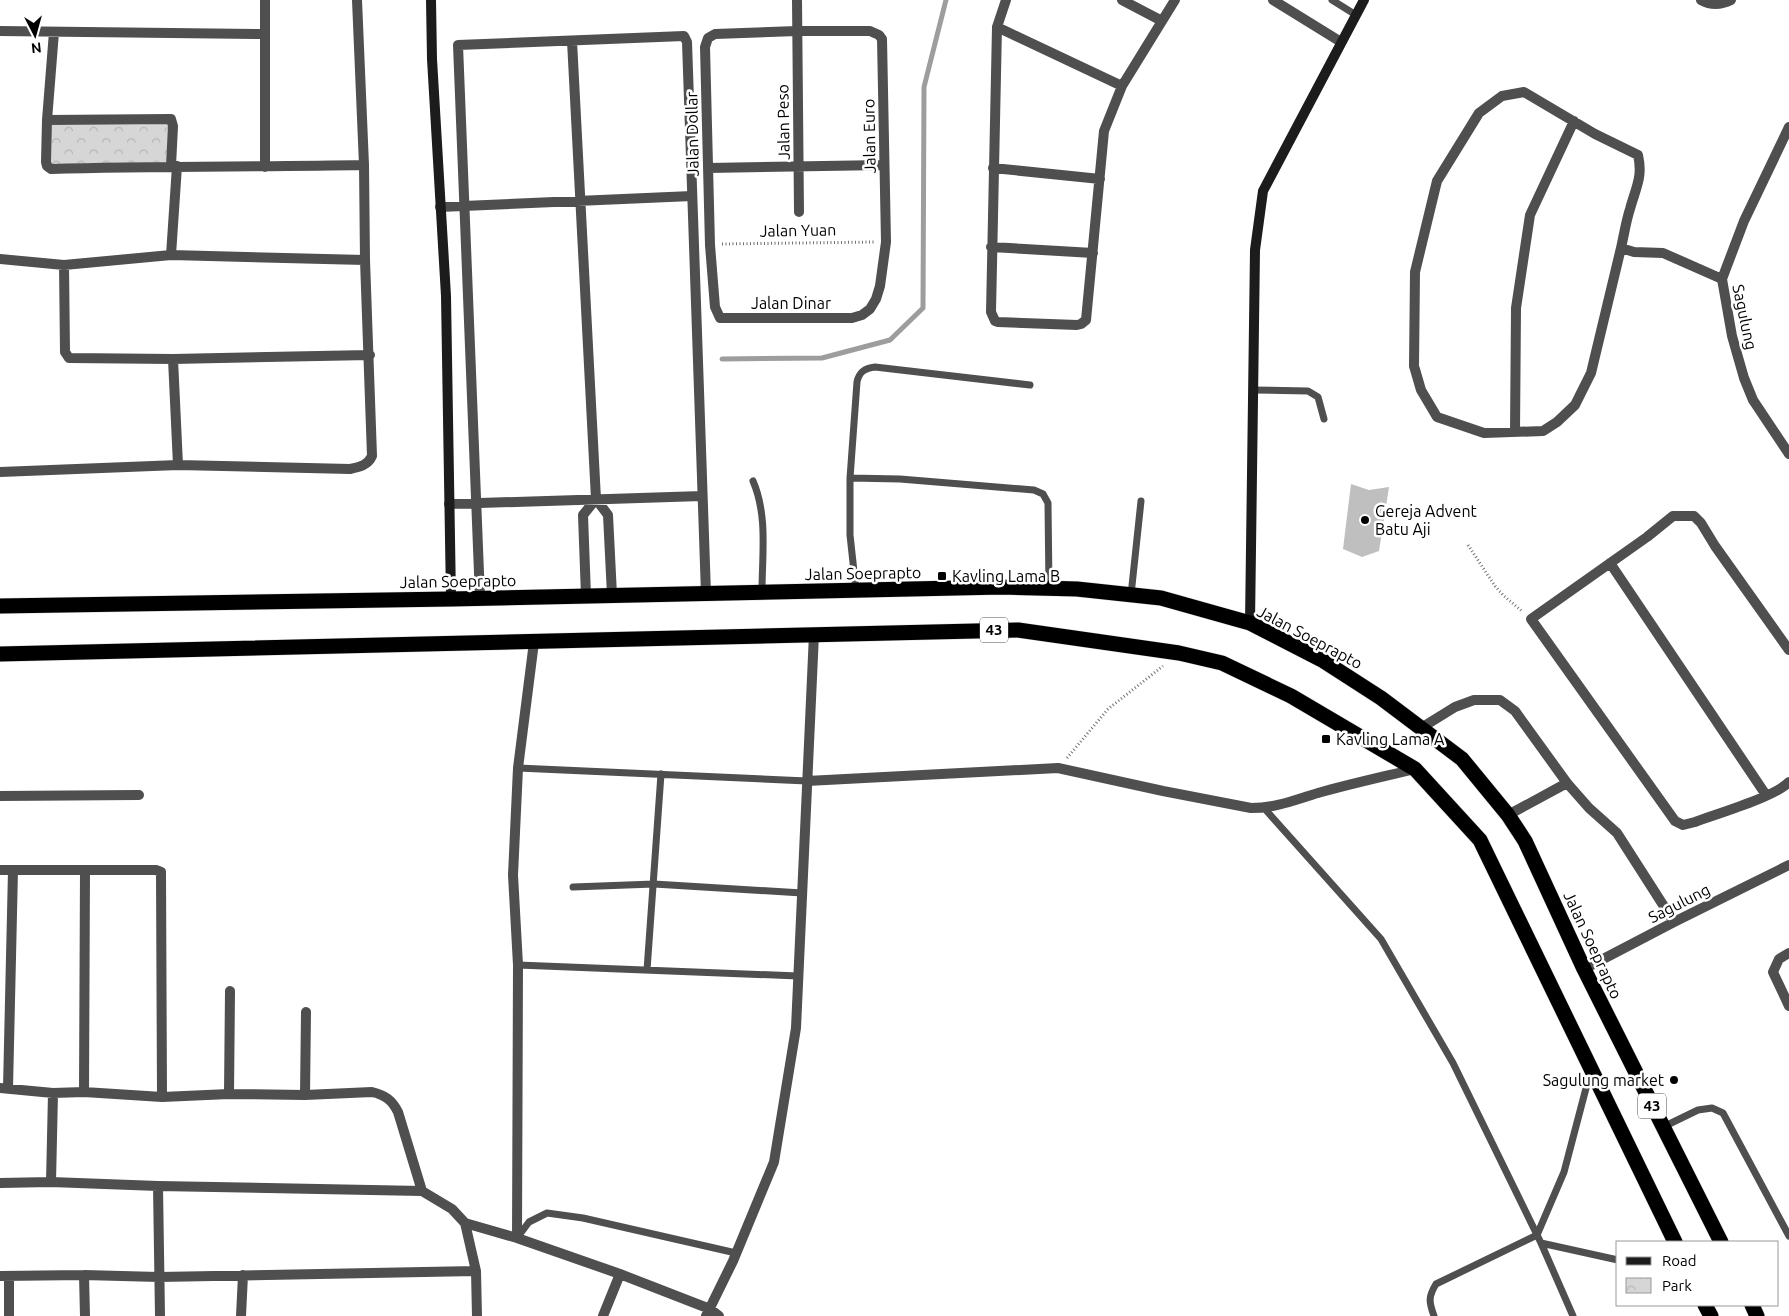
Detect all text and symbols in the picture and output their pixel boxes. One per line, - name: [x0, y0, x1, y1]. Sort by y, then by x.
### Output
- north arrow: [10, 10, 60, 60]
- text: N: [30, 39, 42, 56]
- street label: Jalan Peso: [773, 84, 793, 160]
- street label: Jalan Dollar: [682, 91, 702, 177]
- street label: Jalan Euro: [859, 98, 879, 174]
- street label: Jalan Yuan: [759, 220, 837, 240]
- street label: Sagulung: [1729, 283, 1761, 351]
- street label: Jalan Dinar: [751, 294, 831, 312]
- place label: Gereja Advent Batu Aji: [1375, 502, 1478, 538]
- marker: Gereja Advent Batu Aji: [1359, 514, 1371, 526]
- street label: Jalan Soeprapto: [805, 563, 921, 583]
- place label: Kavling Lama B: [952, 567, 1060, 585]
- marker: Kavling Lama B: [936, 570, 948, 582]
- street label: Jalan Soeprapto: [400, 571, 516, 591]
- street label: Jalan Soeprapto: [1254, 602, 1366, 672]
- road number: 43: [980, 618, 1008, 642]
- place label: Kavling Lama A: [1336, 730, 1445, 748]
- marker: Kavling Lama A: [1320, 733, 1332, 745]
- street label: Sagulung: [1645, 880, 1713, 926]
- street label: Jalan Soeprapto: [1560, 888, 1626, 1002]
- place label: Sagulung market: [1543, 1071, 1665, 1089]
- marker: Sagulung market: [1668, 1074, 1680, 1086]
- road number: 43: [1638, 1094, 1666, 1118]
- legend: [1616, 1241, 1779, 1306]
- text: Road: [1662, 1252, 1697, 1269]
- text: Park: [1662, 1277, 1692, 1294]

